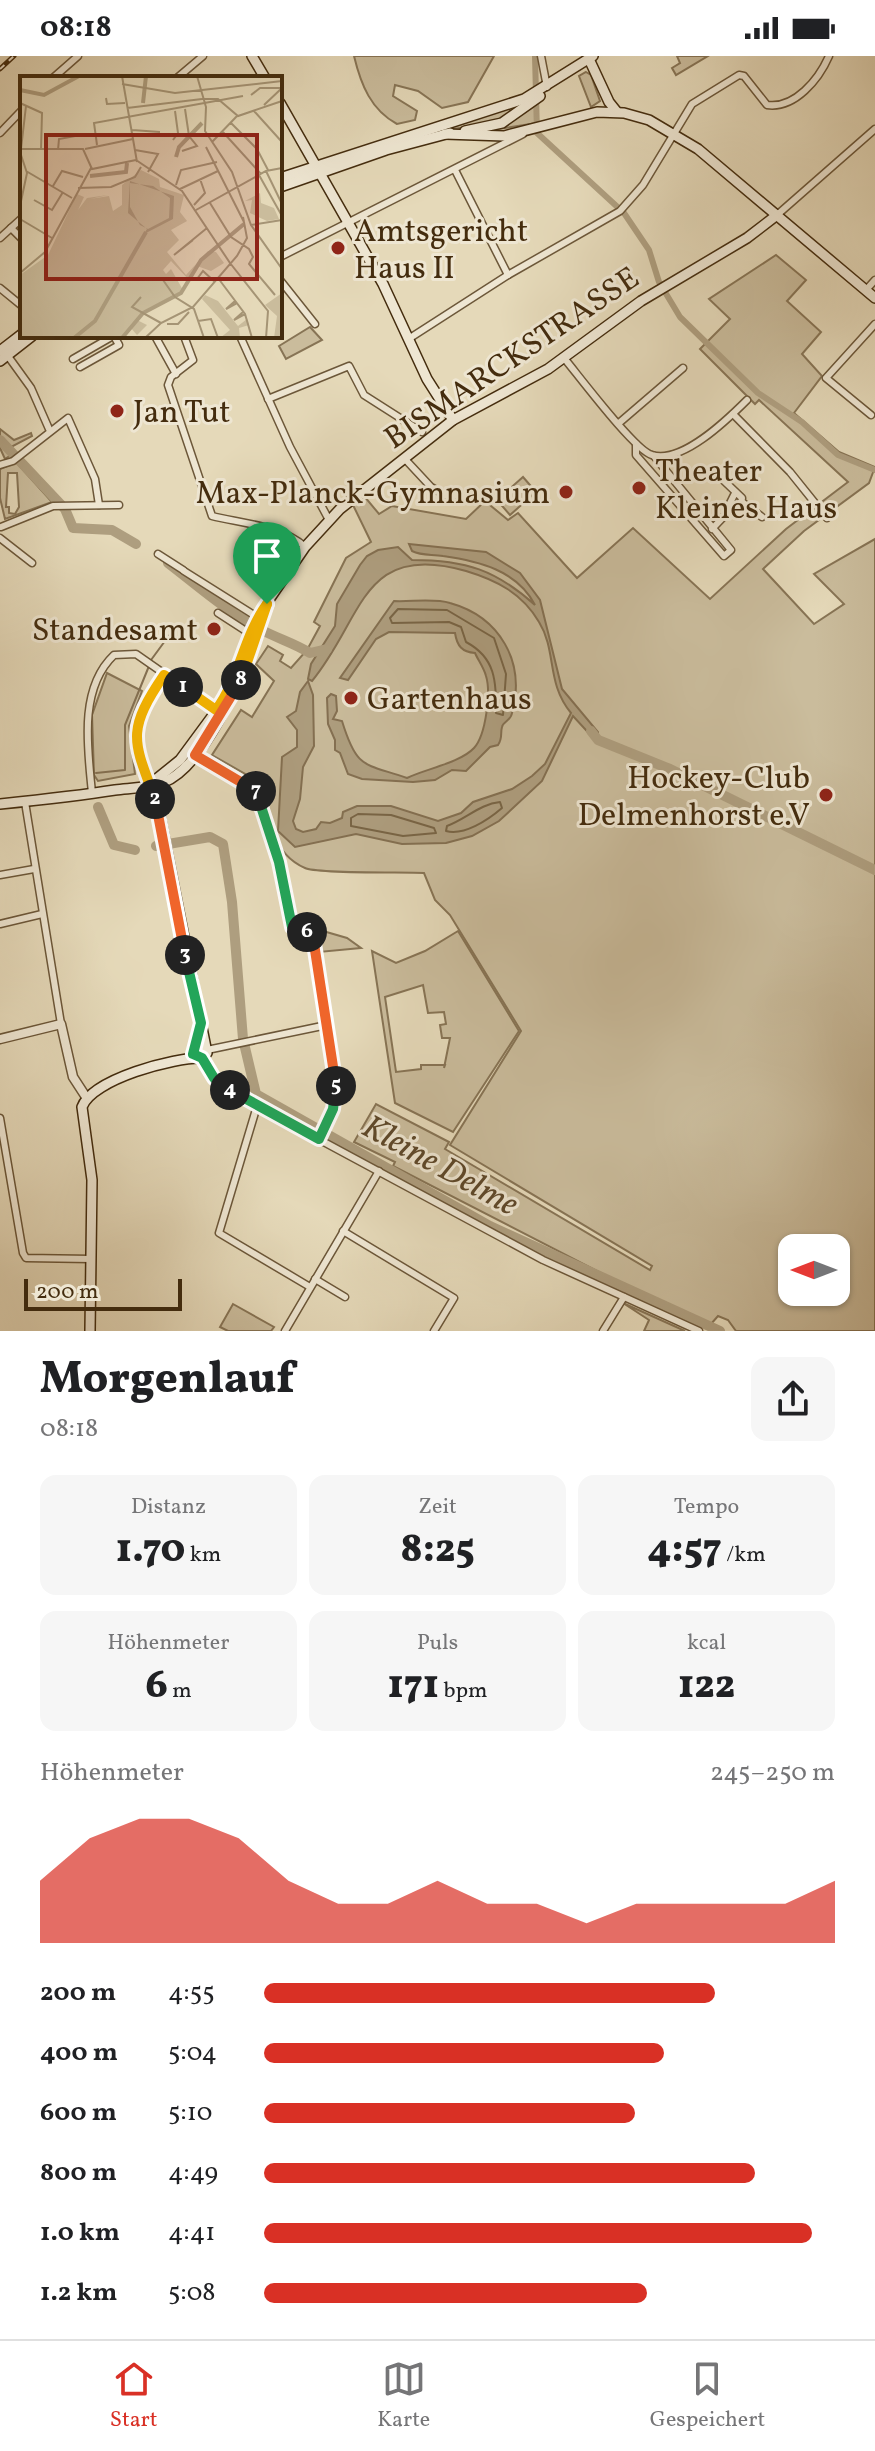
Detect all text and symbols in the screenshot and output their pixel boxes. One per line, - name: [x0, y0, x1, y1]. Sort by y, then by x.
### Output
- text: 08:18: [40, 7, 112, 49]
- inset map: [20, 76, 282, 338]
- place label: Amtsgericht Haus II: [354, 211, 528, 292]
- marker: Amtsgericht Haus II: [329, 239, 347, 257]
- street label: BISMARCKSTRASSE: [376, 258, 649, 461]
- place label: Jan Tut: [133, 392, 230, 436]
- marker: Jan Tut: [108, 402, 126, 420]
- place label: Theater Kleines Haus: [655, 451, 837, 532]
- place label: Max-Planck-Gymnasium: [196, 473, 550, 517]
- marker: Theater Kleines Haus: [630, 479, 648, 497]
- marker: Max-Planck-Gymnasium: [557, 483, 575, 501]
- pin: [233, 522, 301, 604]
- icon: arrive: [245, 534, 289, 578]
- place label: Standesamt: [32, 610, 198, 654]
- marker: Standesamt: [205, 620, 223, 638]
- pin: 8: [221, 660, 261, 700]
- text: 8: [235, 664, 247, 695]
- pin: 1: [163, 667, 203, 707]
- text: 1: [179, 671, 187, 702]
- place label: Gartenhaus: [367, 679, 532, 723]
- marker: Gartenhaus: [342, 689, 360, 707]
- place label: Hockey-Club Delmenhorst e.V: [578, 758, 810, 839]
- pin: 7: [236, 771, 276, 811]
- text: 7: [251, 775, 261, 806]
- pin: 2: [135, 779, 175, 819]
- text: 2: [149, 783, 161, 814]
- marker: Hockey-Club Delmenhorst e.V: [817, 786, 835, 804]
- pin: 6: [287, 912, 327, 952]
- text: 6: [301, 916, 313, 947]
- pin: 3: [165, 935, 205, 975]
- text: 3: [179, 939, 191, 970]
- pin: 5: [316, 1066, 356, 1106]
- pin: 4: [210, 1070, 250, 1110]
- text: 5: [331, 1070, 341, 1101]
- text: 4: [223, 1074, 237, 1105]
- water label: Kleine Delme: [353, 1105, 526, 1230]
- north arrow: [778, 1234, 850, 1306]
- map controls: [778, 1234, 850, 1306]
- scale bar: [24, 1275, 182, 1311]
- text: 200 m: [36, 1277, 98, 1308]
- text: Morgenlauf: [40, 1350, 295, 1411]
- button: share: [751, 1357, 835, 1441]
- text: 08:18: [40, 1411, 98, 1447]
- text: Distanz: [131, 1492, 206, 1523]
- text: Zeit: [418, 1492, 457, 1523]
- text: Tempo: [674, 1492, 739, 1523]
- text: 1.70: [116, 1523, 185, 1579]
- text: 8:25: [400, 1523, 475, 1579]
- text: 4:57: [647, 1523, 722, 1579]
- text: km: [185, 1540, 221, 1571]
- text: /km: [722, 1540, 766, 1571]
- text: Höhenmeter: [108, 1628, 229, 1659]
- text: Puls: [417, 1628, 458, 1659]
- text: kcal: [687, 1628, 726, 1659]
- text: 6: [145, 1659, 168, 1715]
- text: 171: [387, 1659, 439, 1715]
- text: 122: [678, 1659, 735, 1715]
- text: m: [168, 1676, 192, 1707]
- text: bpm: [439, 1676, 488, 1707]
- text: Höhenmeter: [40, 1755, 184, 1791]
- text: 245–250 m: [710, 1755, 835, 1791]
- text: 200 m: [40, 1975, 116, 2011]
- text: 4:55: [168, 1975, 215, 2011]
- text: 400 m: [40, 2035, 118, 2071]
- text: 5:04: [168, 2035, 217, 2071]
- text: 600 m: [40, 2095, 117, 2131]
- text: 5:10: [168, 2095, 212, 2131]
- text: 800 m: [40, 2155, 117, 2191]
- text: 4:49: [168, 2155, 218, 2191]
- text: 1.0 km: [40, 2215, 120, 2251]
- text: 4:41: [168, 2215, 215, 2251]
- text: 1.2 km: [40, 2275, 117, 2311]
- text: 5:08: [168, 2275, 215, 2311]
- tab: Start: [110, 2357, 158, 2436]
- tab: Karte: [377, 2357, 430, 2436]
- tab: Gespeichert: [650, 2357, 765, 2436]

